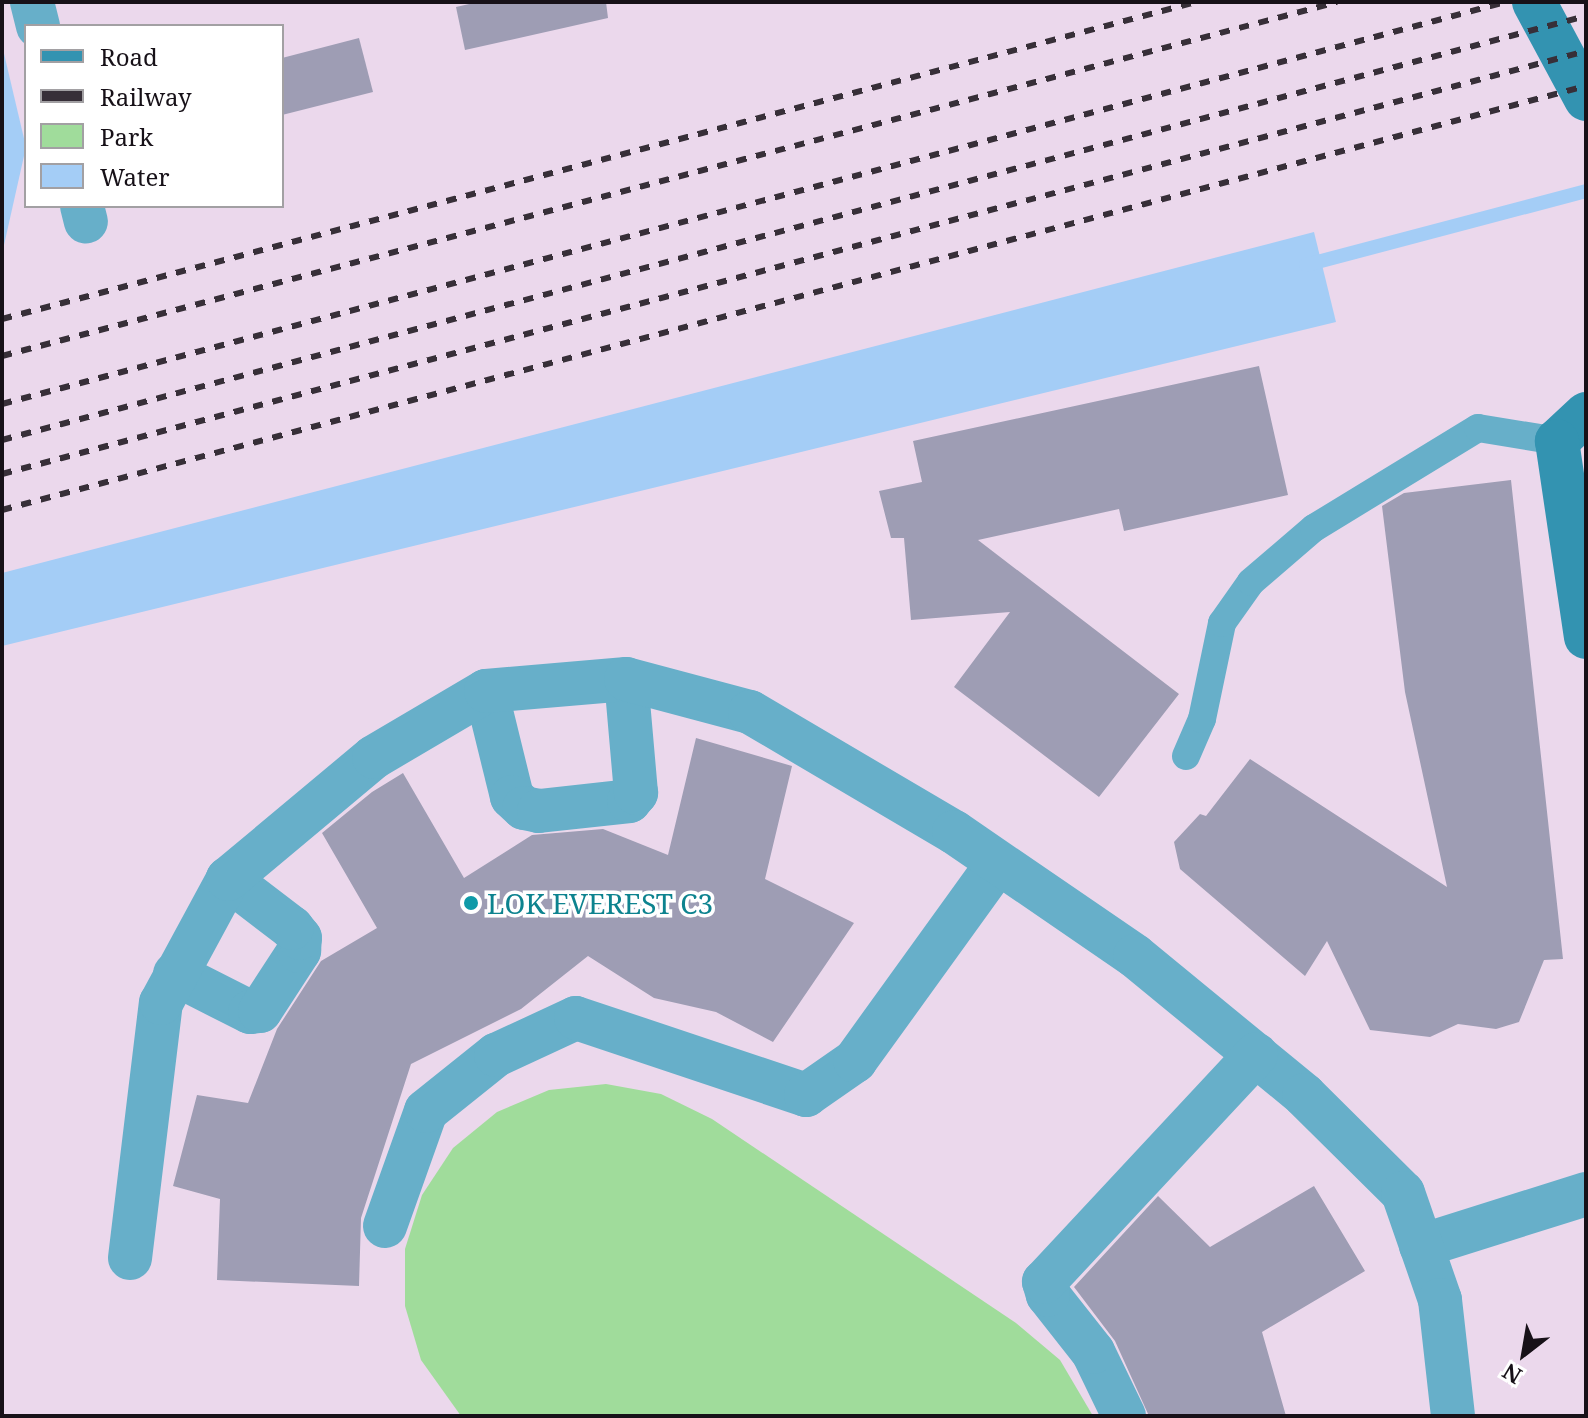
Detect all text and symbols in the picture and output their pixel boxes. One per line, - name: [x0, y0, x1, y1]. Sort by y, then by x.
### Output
- legend: [24, 24, 284, 208]
- text: Road: [100, 40, 158, 73]
- text: Railway: [100, 80, 192, 113]
- text: Park: [100, 120, 153, 153]
- text: Water: [100, 160, 170, 193]
- place label: LOK EVEREST C3: [487, 886, 713, 920]
- marker: LOK EVEREST C3: [462, 894, 480, 912]
- north arrow: [1484, 1314, 1564, 1394]
- text: N: [1496, 1357, 1527, 1392]

